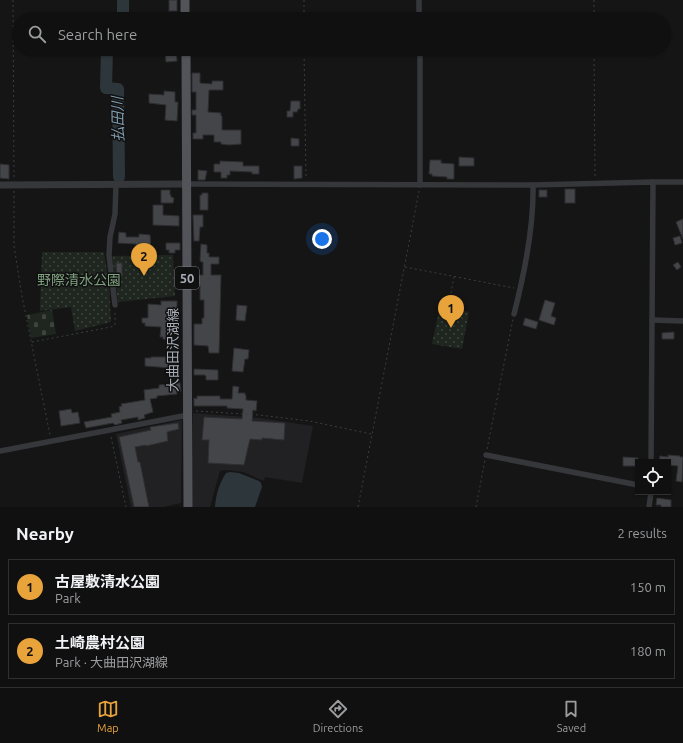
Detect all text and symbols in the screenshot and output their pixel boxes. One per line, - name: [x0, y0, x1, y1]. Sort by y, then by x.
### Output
- search box: [12, 12, 671, 56]
- icon: search: [26, 23, 48, 45]
- text: Search here: [58, 26, 137, 43]
- water label: 払田川: [109, 94, 126, 142]
- your location: [312, 229, 332, 249]
- pin: 2: [131, 243, 157, 276]
- road number: 50: [175, 267, 199, 289]
- park label: 野際清水公園: [37, 272, 121, 288]
- pin: 1: [438, 295, 464, 328]
- street label: 大曲田沢湖線: [165, 308, 181, 392]
- map controls: [635, 459, 671, 495]
- button: locate: [635, 459, 671, 495]
- text: Nearby: [16, 524, 74, 543]
- text: 2 results: [617, 526, 667, 540]
- text: 古屋敷清水公園: [55, 573, 160, 590]
- text: 1: [26, 580, 34, 594]
- text: 150 m: [630, 580, 666, 594]
- text: Park: [55, 591, 81, 605]
- text: 土崎農村公園: [55, 634, 145, 651]
- text: 2: [26, 644, 34, 658]
- text: 180 m: [630, 644, 666, 658]
- text: Park · 大曲田沢湖線: [55, 655, 168, 669]
- tab: Map: [97, 698, 119, 734]
- tab: Directions: [313, 698, 363, 734]
- tab: Saved: [557, 698, 586, 734]

